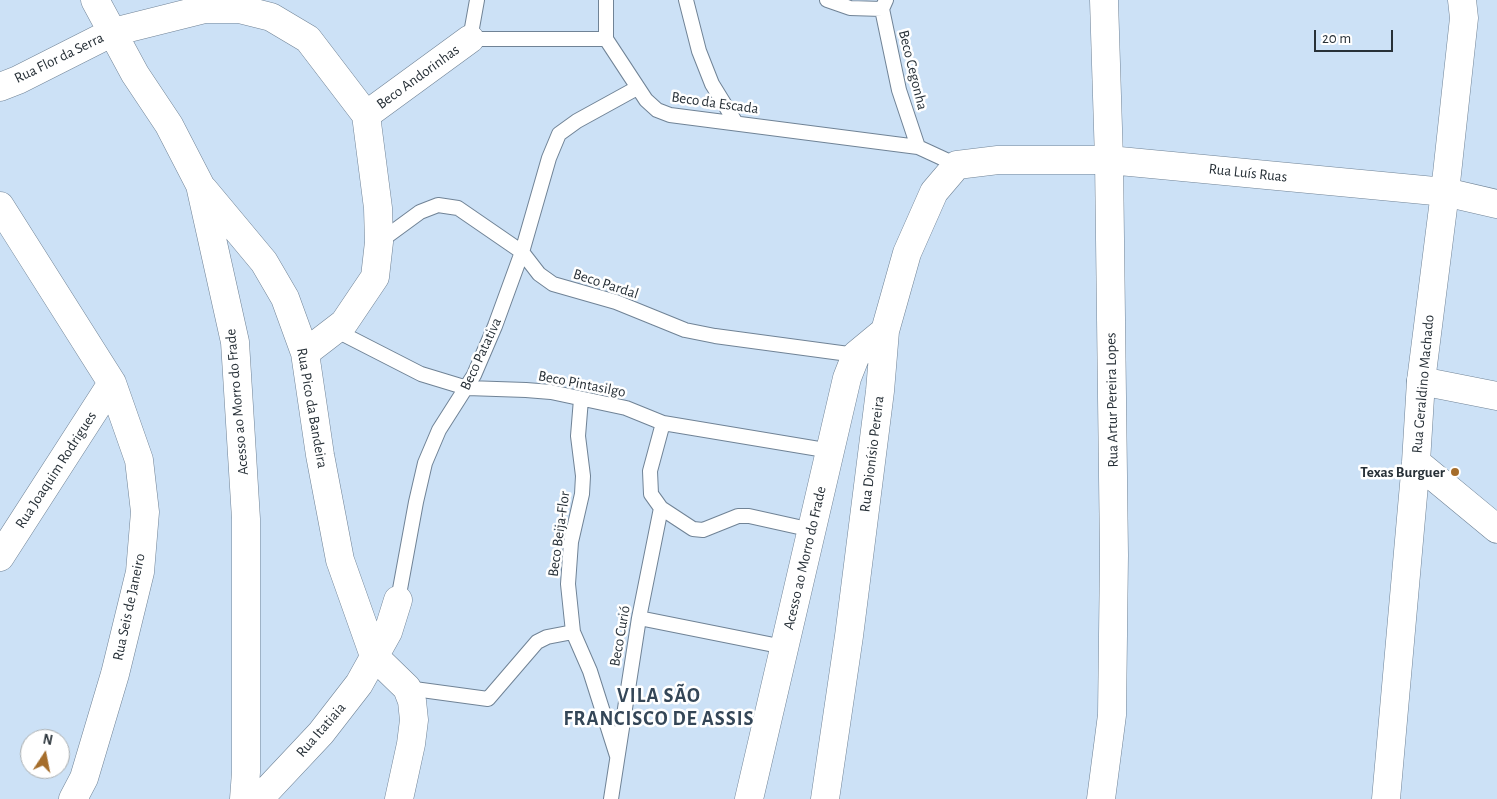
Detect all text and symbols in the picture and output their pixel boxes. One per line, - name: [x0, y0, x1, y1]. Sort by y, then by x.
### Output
- scale bar: [1317, 20, 1396, 52]
- street label: Beco Cegonha: [894, 28, 932, 112]
- street label: Rua Flor da Serra: [11, 29, 107, 87]
- text: 20 m: [1322, 31, 1351, 46]
- street label: Beco Andorinhas: [373, 41, 463, 113]
- street label: Beco da Escada: [670, 88, 760, 118]
- street label: Rua Luís Ruas: [1208, 160, 1288, 186]
- street label: Beco Pardal: [571, 265, 641, 303]
- street label: Rua Geraldino Machado: [1408, 314, 1438, 454]
- street label: Beco Patativa: [456, 315, 506, 393]
- street label: Acesso ao Morro do Frade: [222, 328, 252, 476]
- street label: Rua Artur Pereira Lopes: [1102, 332, 1122, 468]
- street label: Rua Pico da Bandeira: [293, 346, 331, 470]
- street label: Beco Pintasilgo: [537, 367, 627, 401]
- street label: Rua Dionísio Pereira: [856, 395, 888, 513]
- street label: Rua Joaquim Rodrigues: [11, 408, 101, 532]
- place label: Texas Burguer: [1360, 463, 1445, 481]
- marker: Texas Burguer: [1449, 466, 1461, 478]
- street label: Acesso ao Morro do Frade: [780, 484, 830, 632]
- street label: Beco Beija-Flor: [544, 490, 574, 578]
- street label: Rua Seis de Janeiro: [109, 552, 149, 662]
- street label: Beco Curió: [606, 604, 634, 668]
- district label: VILA SÃO FRANCISCO DE ASSIS: [561, 684, 757, 731]
- street label: Rua Itatiaia: [292, 699, 350, 761]
- north arrow: [20, 729, 70, 779]
- text: N: [42, 732, 54, 748]

